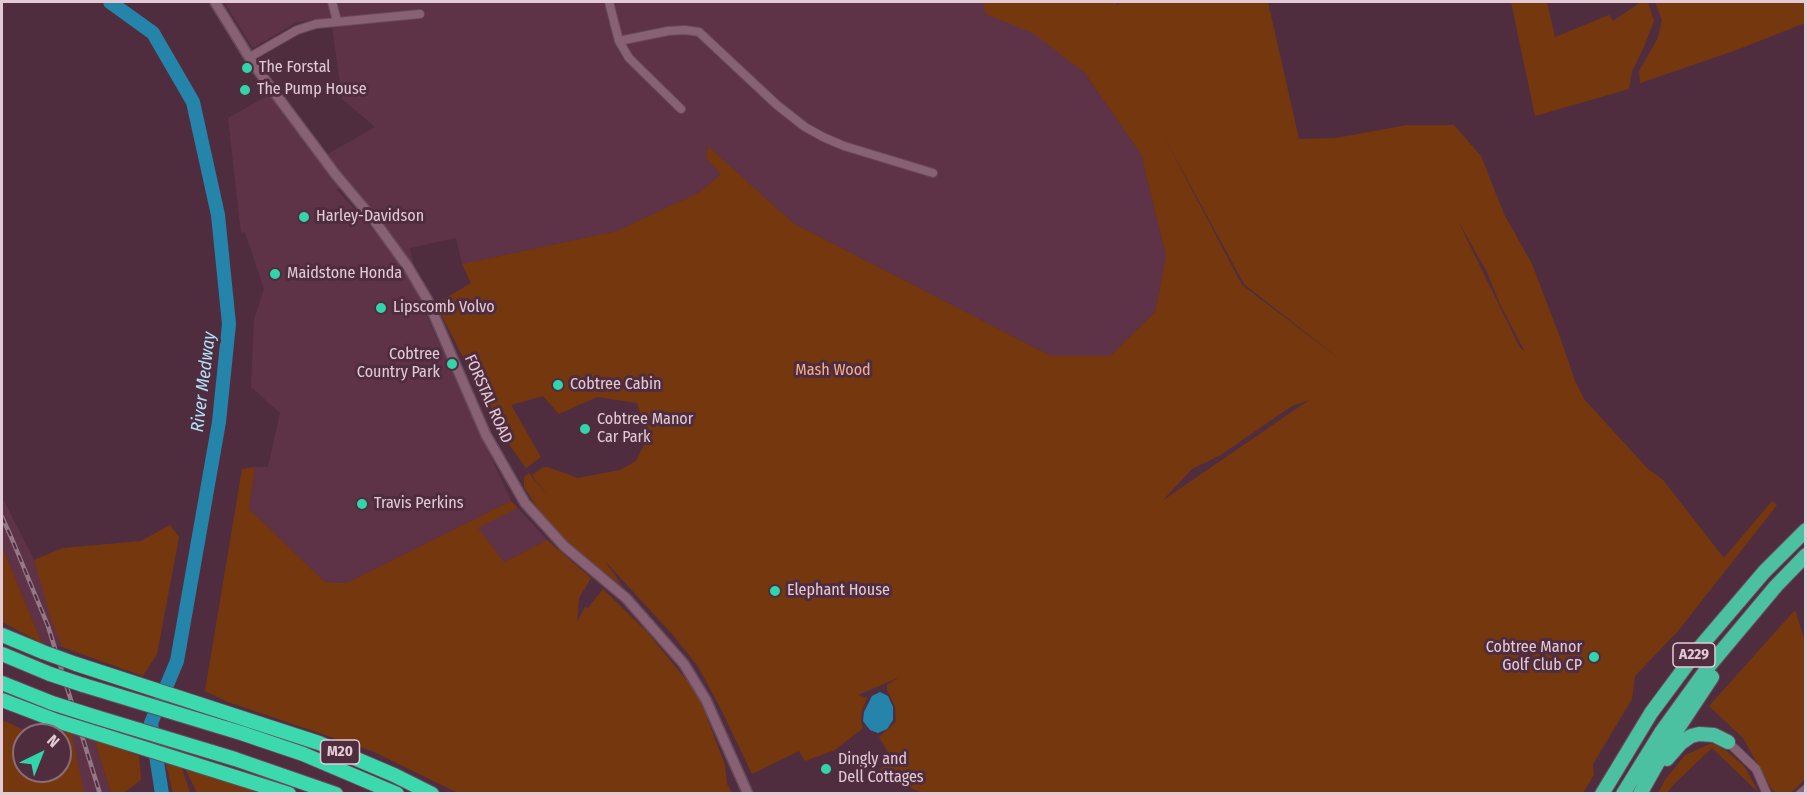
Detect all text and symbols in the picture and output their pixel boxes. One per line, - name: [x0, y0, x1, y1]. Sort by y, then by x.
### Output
- place label: The Forstal: [259, 58, 331, 78]
- marker: The Forstal: [240, 61, 254, 75]
- place label: The Pump House: [257, 80, 367, 100]
- marker: The Pump House: [238, 83, 252, 97]
- place label: Harley-Davidson: [316, 207, 424, 227]
- marker: Harley-Davidson: [297, 210, 311, 224]
- place label: Maidstone Honda: [287, 264, 402, 284]
- marker: Maidstone Honda: [268, 267, 282, 281]
- place label: Lipscomb Volvo: [393, 298, 495, 318]
- marker: Lipscomb Volvo: [374, 301, 388, 315]
- water label: River Medway: [187, 331, 221, 433]
- place label: Cobtree Country Park: [357, 345, 440, 383]
- street label: FORSTAL ROAD: [460, 352, 516, 446]
- marker: Cobtree Country Park: [445, 357, 459, 371]
- park label: Mash Wood: [795, 361, 871, 381]
- place label: Cobtree Cabin: [570, 375, 661, 395]
- marker: Cobtree Cabin: [551, 378, 565, 392]
- place label: Cobtree Manor Car Park: [597, 410, 693, 448]
- marker: Cobtree Manor Car Park: [578, 422, 592, 436]
- place label: Travis Perkins: [374, 494, 463, 514]
- marker: Travis Perkins: [355, 497, 369, 511]
- place label: Elephant House: [787, 581, 890, 601]
- marker: Elephant House: [768, 584, 782, 598]
- place label: Cobtree Manor Golf Club CP: [1486, 638, 1582, 676]
- road number: A229: [1673, 643, 1715, 667]
- marker: Cobtree Manor Golf Club CP: [1587, 650, 1601, 664]
- north arrow: [12, 723, 72, 783]
- text: N: [43, 731, 63, 751]
- road number: M20: [320, 740, 360, 764]
- place label: Dingly and Dell Cottages: [838, 750, 924, 788]
- marker: Dingly and Dell Cottages: [819, 762, 833, 776]

